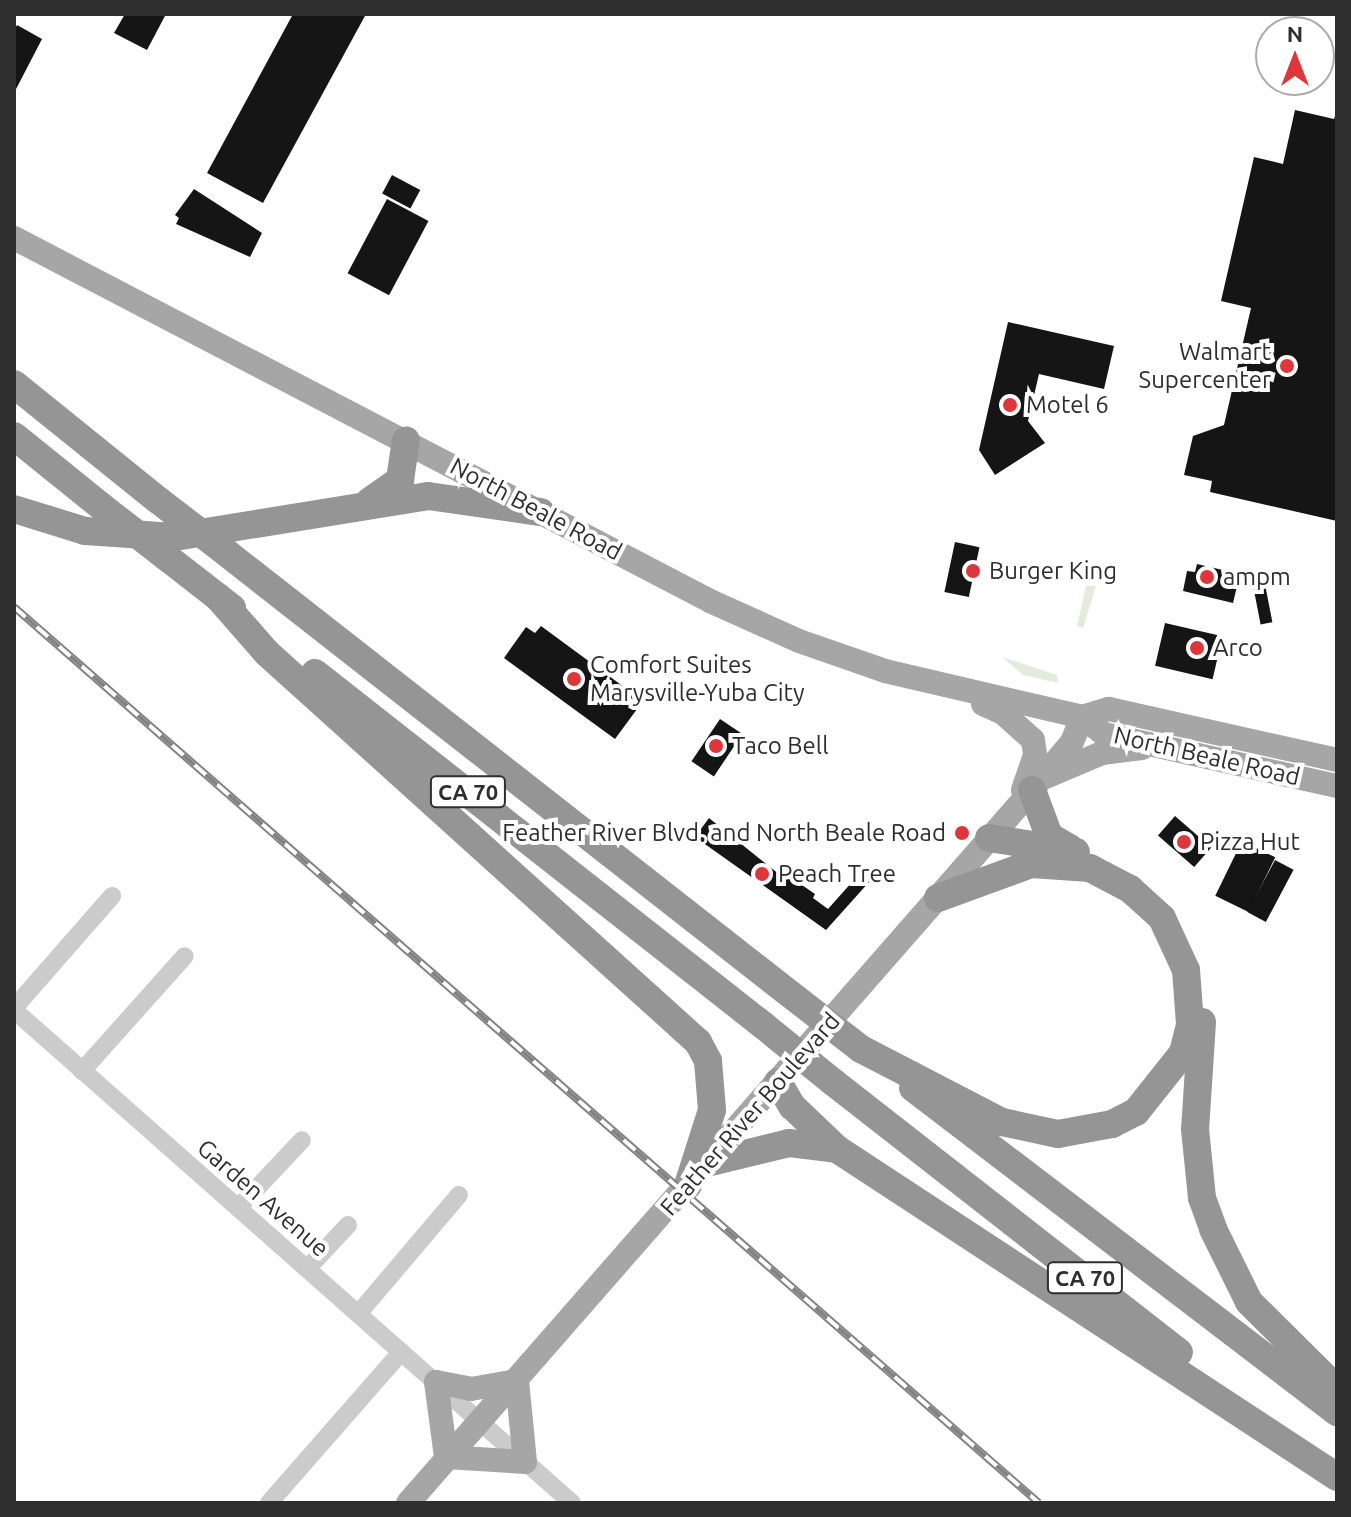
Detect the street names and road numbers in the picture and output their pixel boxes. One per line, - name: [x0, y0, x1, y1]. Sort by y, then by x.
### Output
- street label: North Beale Road: [445, 452, 627, 566]
- street label: North Beale Road: [1111, 721, 1303, 791]
- road number: CA 70: [428, 774, 508, 810]
- street label: Feather River Boulevard: [654, 1007, 846, 1221]
- street label: Garden Avenue: [191, 1133, 335, 1263]
- road number: CA 70: [1045, 1260, 1125, 1296]

